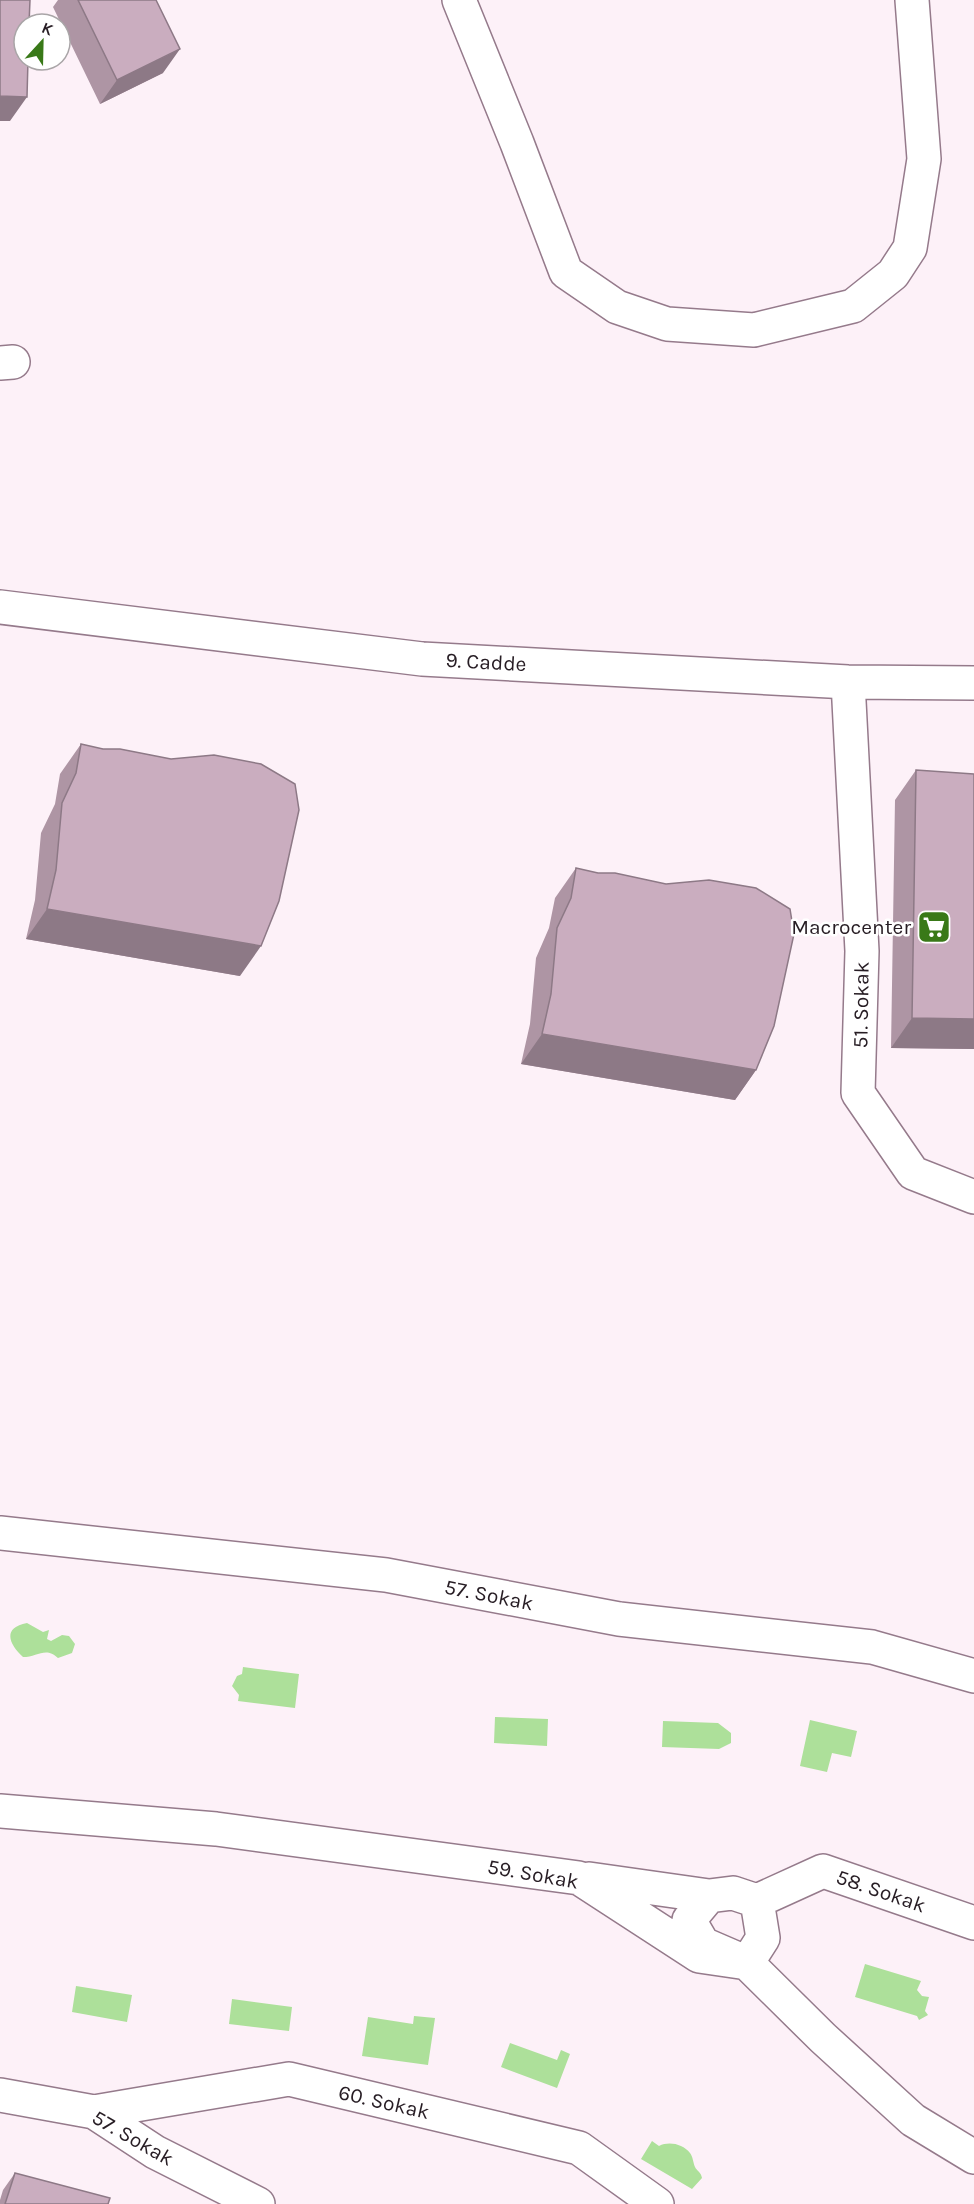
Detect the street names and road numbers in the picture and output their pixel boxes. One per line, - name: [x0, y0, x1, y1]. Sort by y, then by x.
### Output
- street label: 9. Cadde: [445, 648, 527, 676]
- street label: 51. Sokak: [848, 961, 874, 1049]
- street label: 57. Sokak: [443, 1575, 536, 1615]
- street label: 59. Sokak: [486, 1854, 581, 1894]
- street label: 58. Sokak: [833, 1865, 929, 1918]
- street label: 60. Sokak: [336, 2080, 432, 2124]
- street label: 57. Sokak: [88, 2105, 178, 2171]

